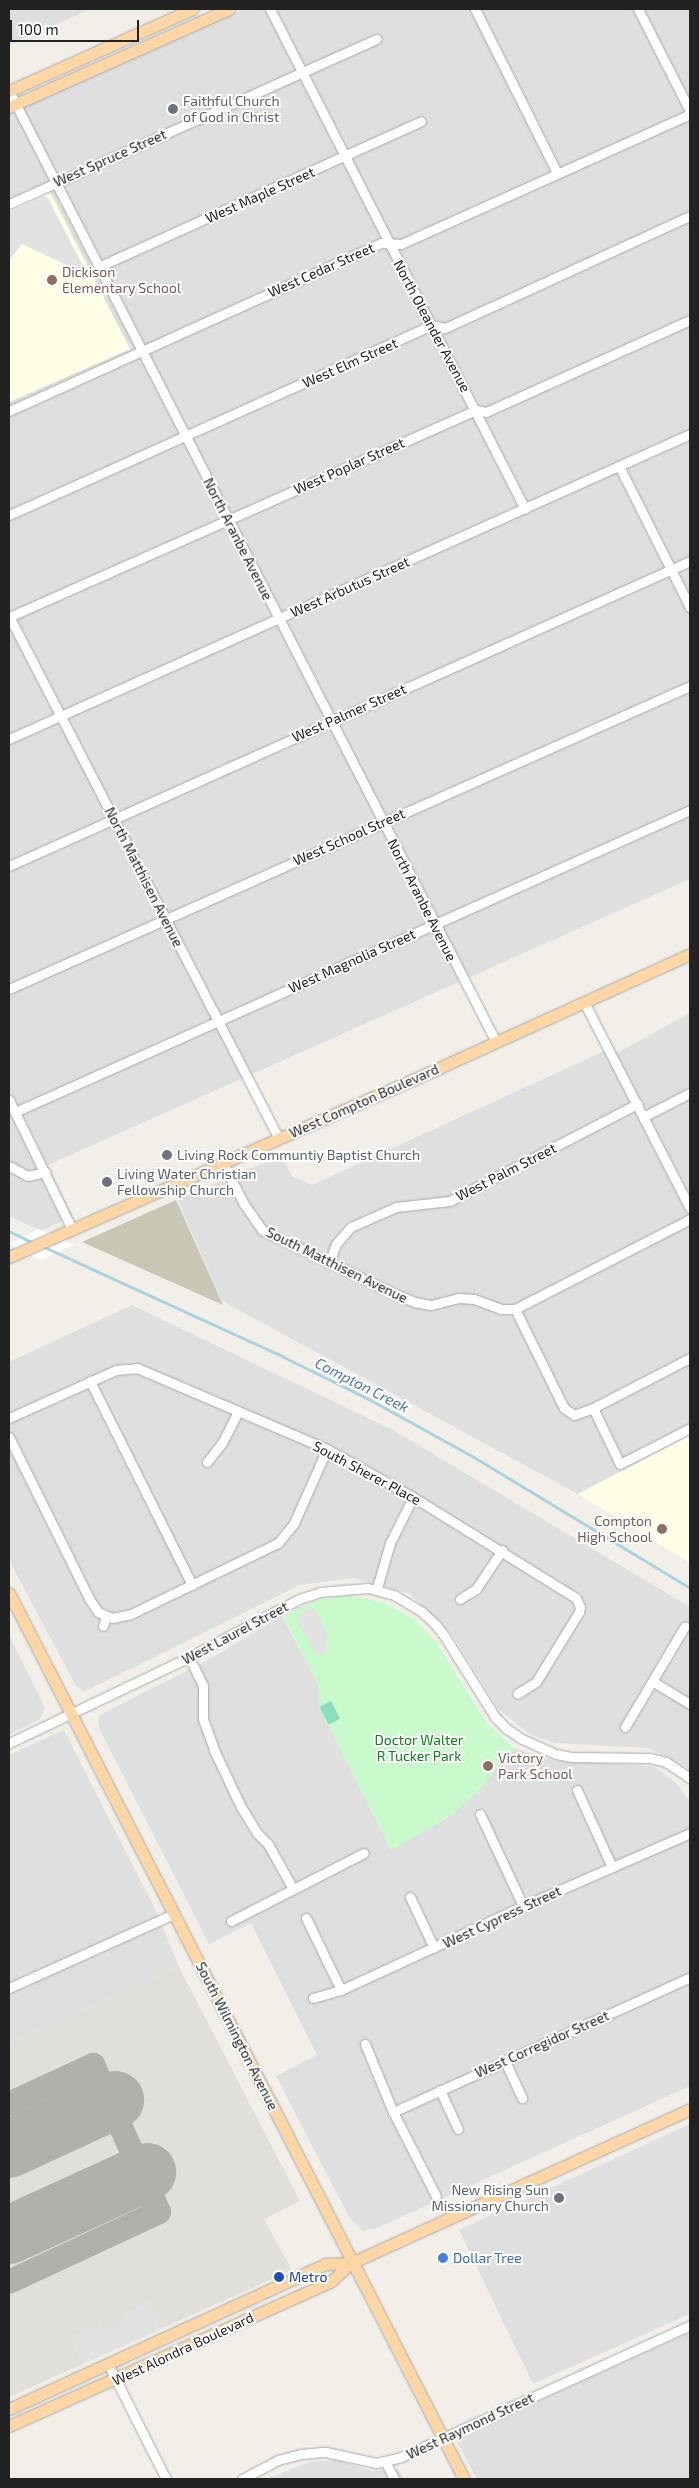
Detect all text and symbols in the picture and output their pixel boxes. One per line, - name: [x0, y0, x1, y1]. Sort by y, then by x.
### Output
- scale bar: [12, 10, 141, 42]
- text: 100 m: [18, 20, 59, 38]
- place label: Faithful Church of God in Christ: [183, 93, 280, 125]
- marker: Faithful Church of God in Christ: [167, 103, 179, 115]
- street label: West Spruce Street: [51, 126, 169, 190]
- street label: West Maple Street: [203, 163, 317, 227]
- street label: West Cedar Street: [265, 239, 377, 301]
- street label: North Oleander Avenue: [390, 257, 474, 395]
- place label: Dickison Elementary School: [62, 264, 181, 296]
- marker: Dickison Elementary School: [46, 274, 58, 286]
- street label: West Elm Street: [300, 335, 400, 391]
- street label: West Poplar Street: [291, 434, 407, 498]
- street label: North Aranbe Avenue: [200, 475, 276, 603]
- street label: West Arbutus Street: [288, 553, 412, 621]
- street label: West Palmer Street: [289, 680, 409, 746]
- street label: North Matthisen Avenue: [101, 804, 187, 950]
- street label: West School Street: [290, 805, 408, 869]
- street label: North Aranbe Avenue: [384, 836, 460, 964]
- street label: West Magnolia Street: [286, 925, 418, 997]
- street label: West Compton Boulevard: [287, 1060, 441, 1142]
- street label: West Palm Street: [453, 1139, 559, 1205]
- place label: Living Rock Communtiy Baptist Church: [177, 1147, 421, 1163]
- marker: Living Rock Communtiy Baptist Church: [161, 1149, 173, 1161]
- place label: Living Water Christian Fellowship Church: [117, 1166, 257, 1198]
- marker: Living Water Christian Fellowship Church: [101, 1176, 113, 1188]
- street label: South Matthisen Avenue: [263, 1223, 411, 1307]
- water label: Compton Creek: [312, 1354, 412, 1416]
- street label: South Sherer Place: [310, 1437, 424, 1509]
- place label: Compton High School: [577, 1513, 652, 1545]
- marker: Compton High School: [656, 1523, 668, 1535]
- street label: West Laurel Street: [179, 1598, 291, 1668]
- park label: Doctor Walter R Tucker Park: [374, 1732, 464, 1764]
- place label: Victory Park School: [498, 1750, 573, 1782]
- marker: Victory Park School: [482, 1760, 494, 1772]
- street label: West Cypress Street: [440, 1882, 564, 1952]
- street label: South Wilmington Avenue: [192, 1959, 282, 2113]
- street label: West Corregidor Street: [472, 2007, 612, 2081]
- place label: New Rising Sun Missionary Church: [431, 2182, 549, 2214]
- marker: New Rising Sun Missionary Church: [553, 2192, 565, 2204]
- place label: Dollar Tree: [453, 2250, 522, 2266]
- marker: Dollar Tree: [437, 2252, 449, 2264]
- place label: Metro: [289, 2269, 328, 2285]
- marker: Metro: [273, 2271, 285, 2283]
- street label: West Alondra Boulevard: [110, 2309, 256, 2389]
- street label: West Raymond Street: [404, 2389, 536, 2463]

